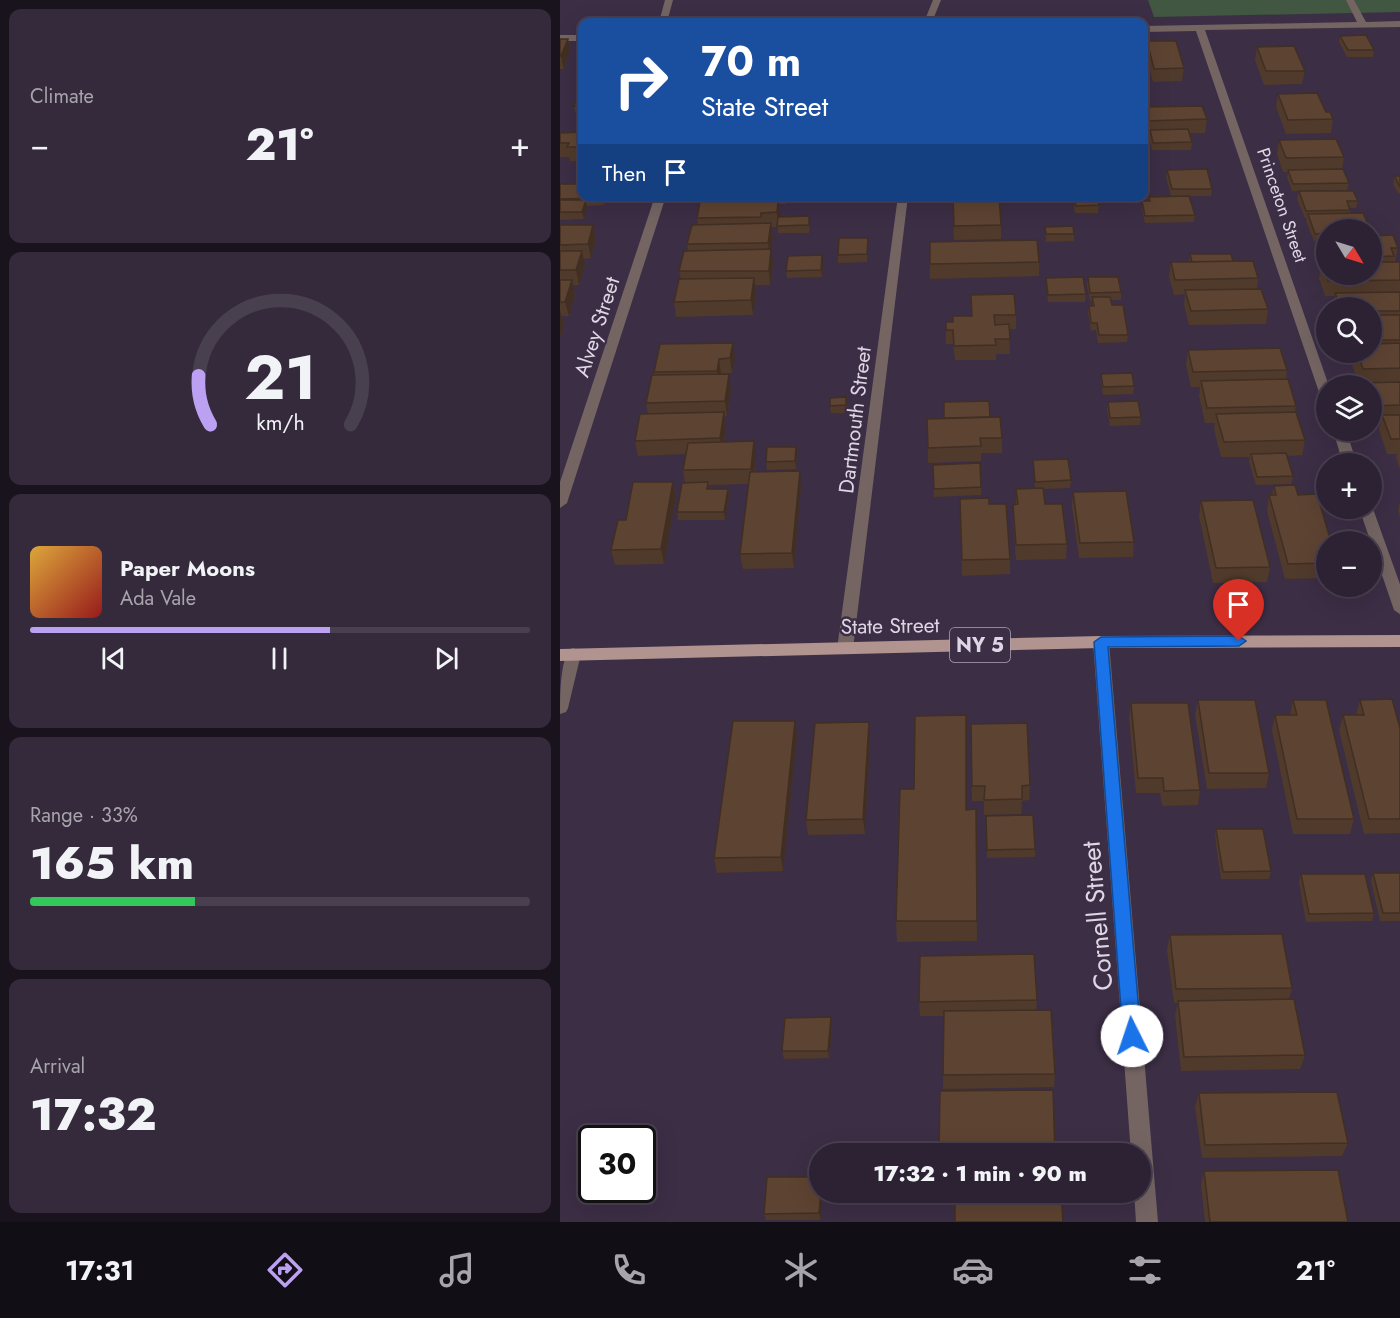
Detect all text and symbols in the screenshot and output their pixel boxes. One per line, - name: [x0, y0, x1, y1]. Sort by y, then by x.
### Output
- text: 70 m: [701, 31, 801, 92]
- icon: right: [602, 42, 680, 120]
- text: Climate: [30, 82, 94, 111]
- text: State Street: [701, 87, 828, 126]
- text: 21°: [246, 112, 314, 177]
- text: −: [30, 121, 49, 168]
- text: +: [510, 121, 530, 168]
- street label: Princeton Street: [1250, 144, 1314, 266]
- icon: arrive: [659, 156, 692, 189]
- text: Then: [602, 157, 647, 189]
- north arrow: [1316, 219, 1382, 285]
- map controls: [1316, 219, 1382, 597]
- street label: Alvey Street: [567, 273, 627, 381]
- button: search: [1316, 297, 1382, 363]
- text: 21: [244, 333, 316, 423]
- street label: Dartmouth Street: [831, 345, 879, 495]
- button: layers: [1316, 375, 1382, 441]
- text: km/h: [256, 408, 304, 439]
- button: +: [1316, 453, 1382, 519]
- button: −: [1316, 531, 1382, 597]
- text: Paper Moons: [120, 552, 255, 584]
- pin: [1213, 579, 1264, 641]
- text: Ada Vale: [120, 584, 196, 613]
- icon: arrive: [1222, 588, 1255, 621]
- street label: State Street: [840, 610, 940, 642]
- road number: NY 5: [950, 628, 1010, 662]
- icon: previous: [97, 642, 130, 675]
- icon: pause: [263, 642, 296, 675]
- icon: next: [430, 642, 463, 675]
- text: Range · 33%: [30, 801, 138, 830]
- text: 165 km: [30, 831, 194, 896]
- street label: Cornell Street: [1071, 839, 1122, 992]
- position arrow: [1100, 1004, 1164, 1068]
- text: Arrival: [30, 1052, 85, 1081]
- text: 17:32: [30, 1082, 156, 1147]
- speed limit sign: 30: [578, 1125, 656, 1203]
- text: 17:32 · 1 min · 90 m: [873, 1157, 1087, 1189]
- icon: directions: [264, 1249, 306, 1291]
- icon: music: [436, 1249, 478, 1291]
- icon: phone: [608, 1249, 650, 1291]
- icon: climate: [780, 1249, 822, 1291]
- icon: car: [952, 1249, 994, 1291]
- icon: filters: [1124, 1249, 1166, 1291]
- text: 17:31: [65, 1251, 134, 1290]
- text: 21°: [1296, 1251, 1335, 1290]

